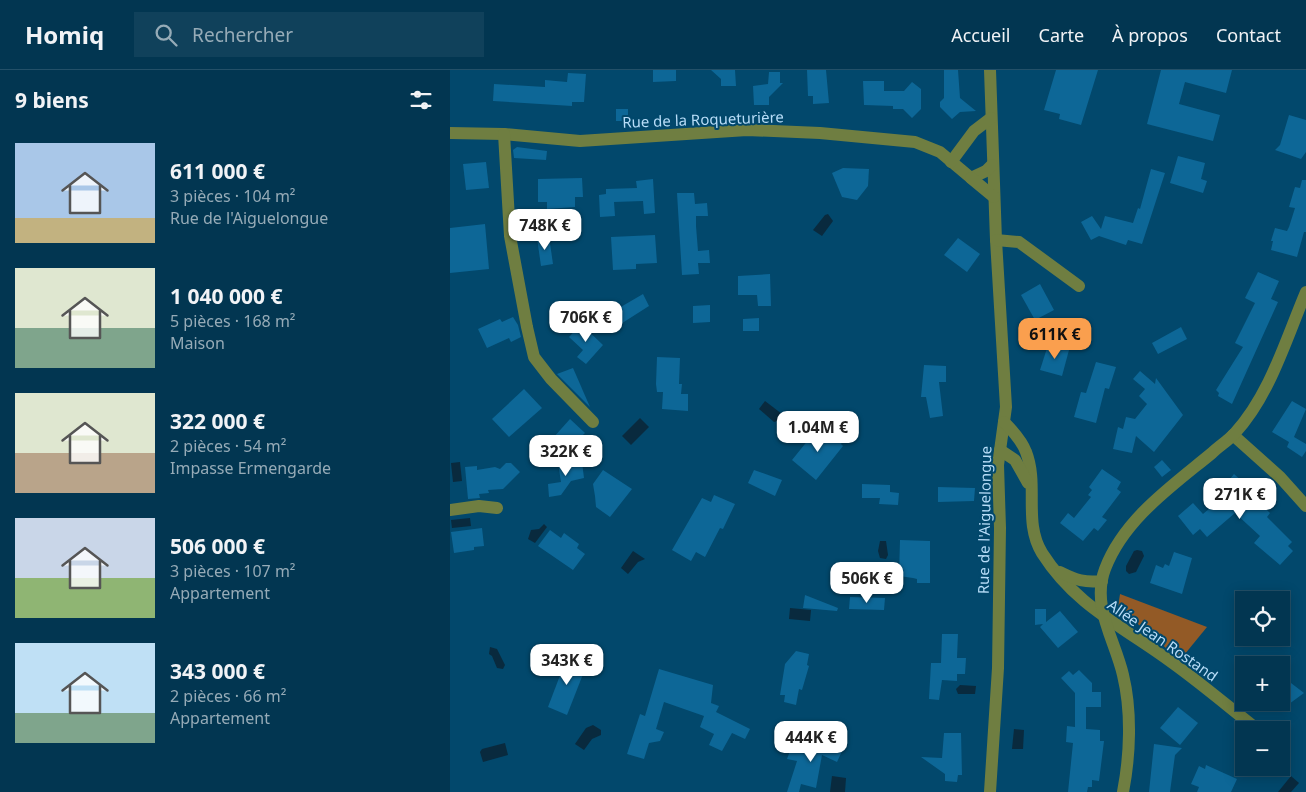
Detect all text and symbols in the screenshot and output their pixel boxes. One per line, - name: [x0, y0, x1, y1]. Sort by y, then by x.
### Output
- search box: [134, 12, 484, 57]
- text: Homiq: [25, 18, 104, 51]
- icon: search: [152, 21, 180, 49]
- text: Rechercher: [192, 22, 293, 48]
- text: Accueil: [951, 23, 1011, 47]
- text: Carte: [1039, 23, 1084, 47]
- text: À propos: [1112, 23, 1188, 47]
- text: Contact: [1216, 23, 1281, 47]
- text: 9 biens: [15, 86, 89, 114]
- icon: filters: [407, 86, 435, 114]
- street label: Rue de la Roqueturière: [622, 106, 784, 132]
- text: 611 000 €: [170, 157, 265, 185]
- icon: home: [55, 163, 115, 223]
- text: 3 pièces · 104 m²: [170, 185, 295, 207]
- text: Rue de l'Aiguelongue: [170, 207, 328, 229]
- pin: 748K €: [504, 208, 586, 251]
- text: 748K €: [519, 214, 571, 236]
- text: 1 040 000 €: [170, 282, 282, 310]
- icon: home: [55, 288, 115, 348]
- pin: 706K €: [545, 300, 627, 343]
- text: 706K €: [560, 306, 612, 328]
- text: 5 pièces · 168 m²: [170, 310, 295, 332]
- pin: 611K €: [1014, 318, 1096, 360]
- text: 611K €: [1029, 323, 1081, 345]
- text: Maison: [170, 332, 225, 354]
- text: 322 000 €: [170, 407, 265, 435]
- pin: 1.04M €: [772, 410, 864, 453]
- icon: home: [55, 413, 115, 473]
- text: 1.04M €: [788, 416, 848, 438]
- pin: 322K €: [525, 434, 607, 477]
- text: 2 pièces · 54 m²: [170, 435, 286, 457]
- text: 322K €: [540, 440, 592, 462]
- street label: Rue de l'Aiguelongue: [973, 446, 995, 594]
- text: Impasse Ermengarde: [170, 457, 331, 479]
- pin: 271K €: [1199, 478, 1281, 520]
- text: 271K €: [1214, 483, 1266, 505]
- text: 506 000 €: [170, 532, 265, 560]
- icon: home: [55, 538, 115, 598]
- text: 3 pièces · 107 m²: [170, 560, 295, 582]
- pin: 506K €: [826, 562, 908, 604]
- text: 506K €: [841, 567, 893, 589]
- text: Appartement: [170, 582, 270, 604]
- map controls: [1235, 591, 1290, 776]
- button: locate: [1235, 591, 1290, 646]
- street label: Allée Jean Rostand: [1104, 594, 1222, 686]
- pin: 343K €: [526, 644, 608, 686]
- text: 343K €: [541, 649, 593, 671]
- button: +: [1235, 656, 1290, 711]
- text: 343 000 €: [170, 657, 265, 685]
- icon: home: [55, 663, 115, 723]
- text: 2 pièces · 66 m²: [170, 685, 286, 707]
- text: Appartement: [170, 707, 270, 729]
- pin: 444K €: [770, 720, 852, 763]
- button: −: [1235, 721, 1290, 776]
- text: 444K €: [785, 726, 837, 748]

